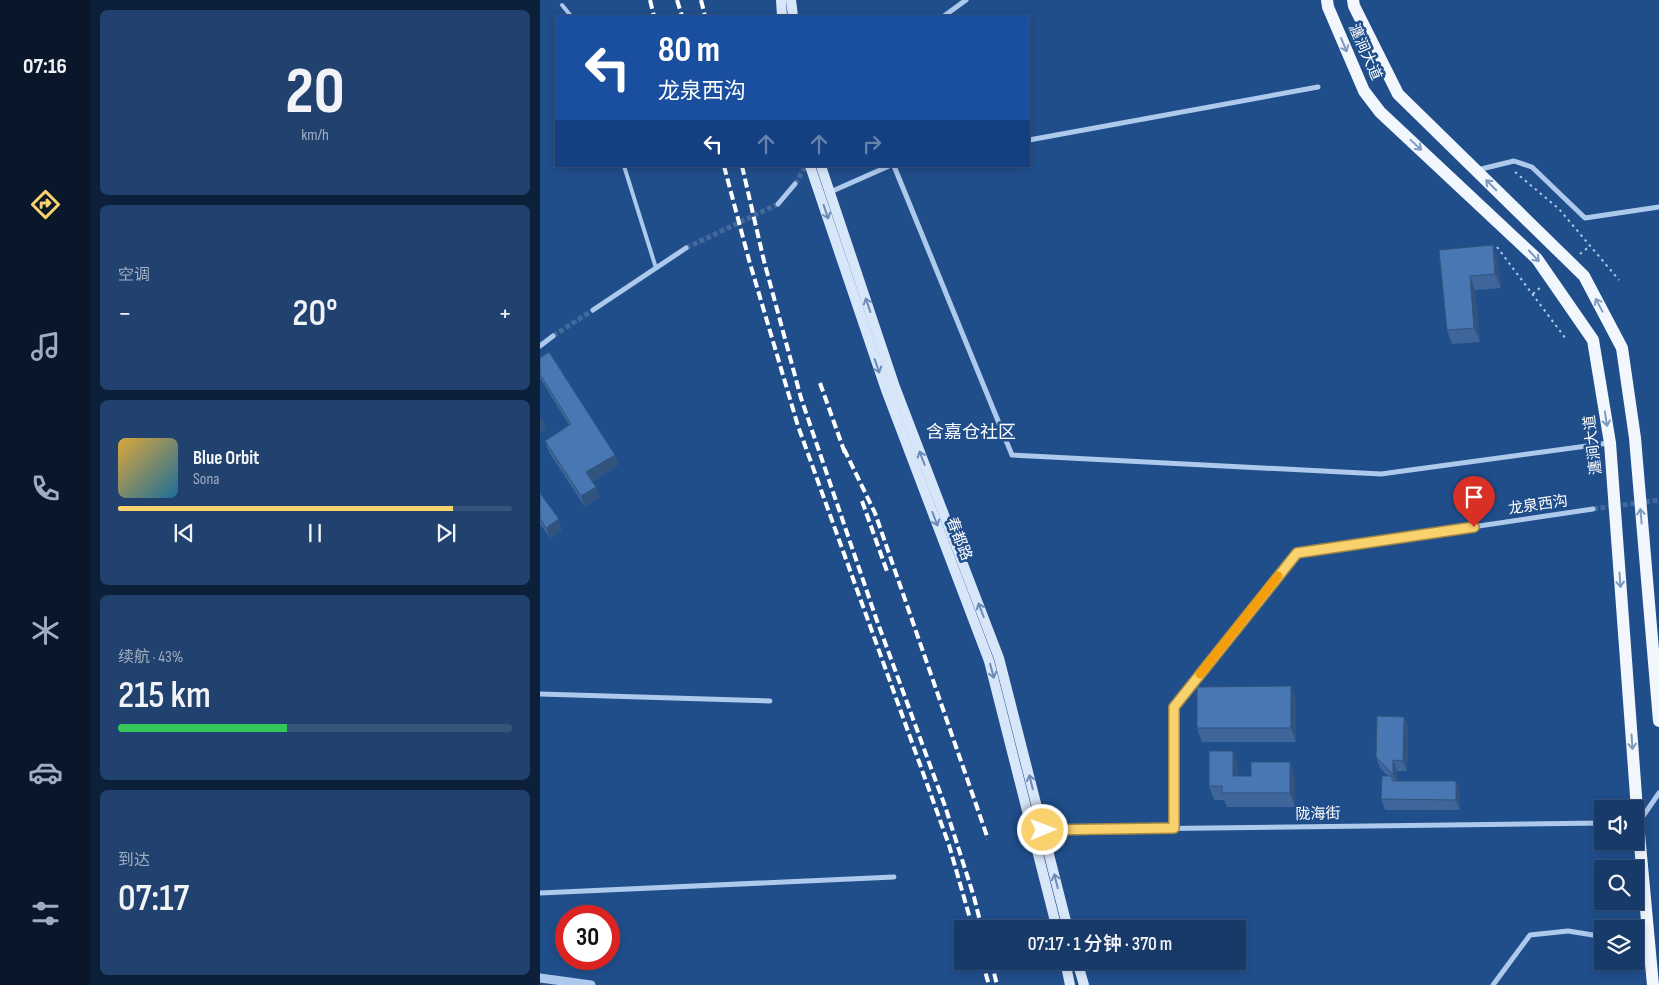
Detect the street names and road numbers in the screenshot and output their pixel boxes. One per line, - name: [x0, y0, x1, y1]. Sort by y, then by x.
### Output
- street label: 瀍涧大道: [1344, 21, 1386, 83]
- street label: 瀍涧大道: [1580, 414, 1606, 476]
- street label: 龙泉西沟: [1507, 491, 1569, 519]
- street label: 春都路: [942, 515, 976, 563]
- street label: 陇海街: [1295, 804, 1341, 824]

